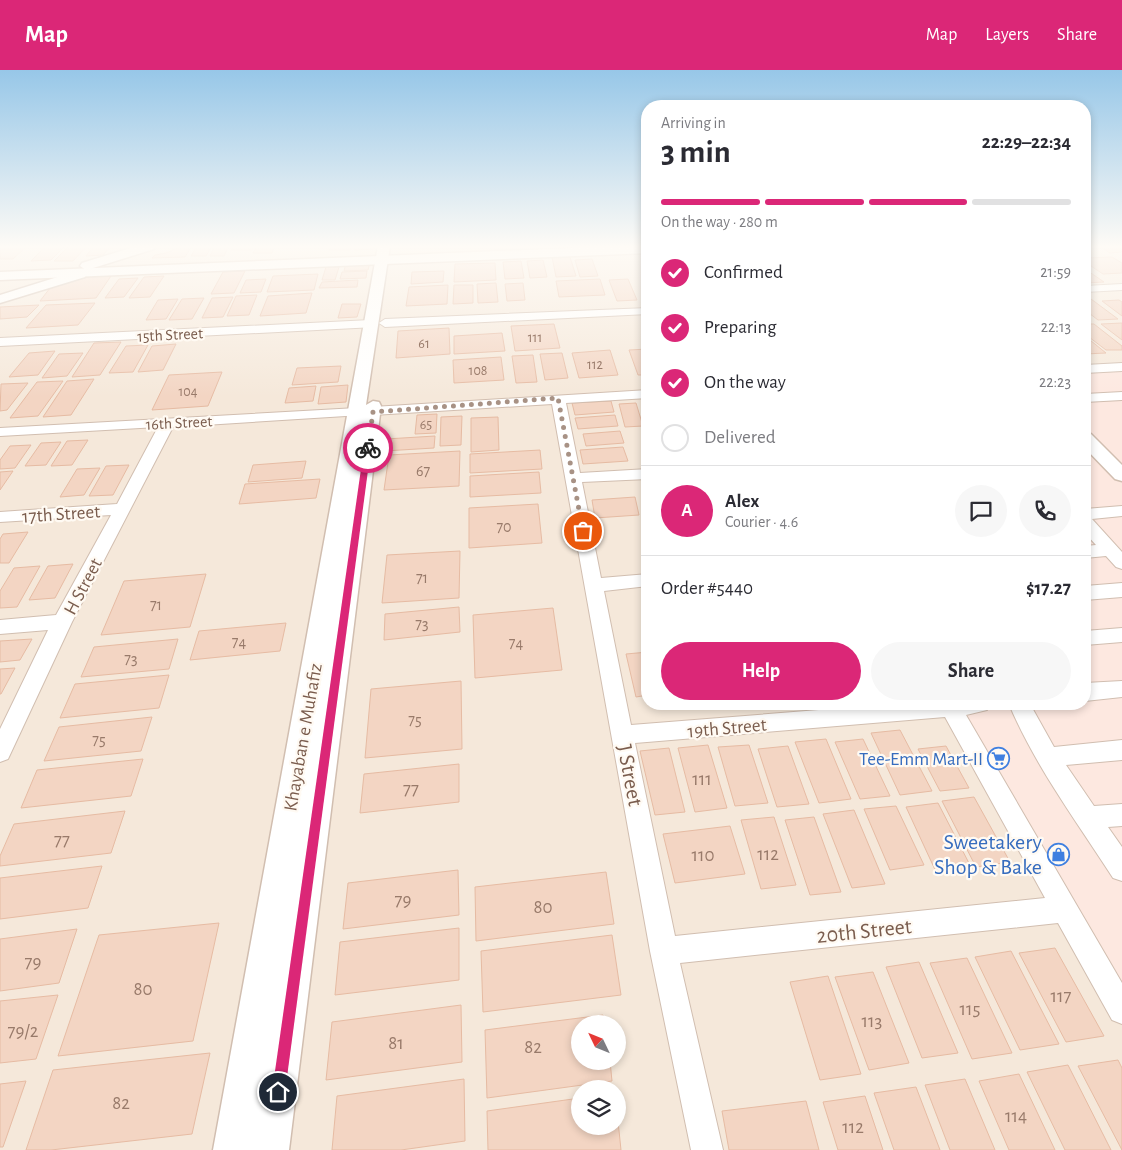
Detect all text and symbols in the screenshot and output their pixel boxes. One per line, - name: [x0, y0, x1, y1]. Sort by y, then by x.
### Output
- text: Map: [25, 23, 68, 47]
- text: Map: [926, 26, 957, 44]
- text: Layers: [985, 26, 1029, 44]
- text: Share: [1057, 26, 1097, 44]
- text: Arriving in: [661, 115, 726, 131]
- text: 22:29–22:34: [982, 133, 1071, 152]
- text: 3 min: [661, 136, 731, 168]
- text: On the way · 280 m: [661, 214, 778, 230]
- icon: check: [661, 259, 689, 287]
- text: Confirmed: [704, 263, 783, 282]
- text: 21:59: [1040, 264, 1071, 280]
- icon: check: [661, 314, 689, 342]
- text: Preparing: [704, 318, 777, 337]
- text: 22:13: [1041, 319, 1071, 335]
- street label: 15th Street: [137, 325, 203, 345]
- house number: 111: [528, 331, 542, 345]
- house number: 61: [418, 337, 430, 351]
- house number: 112: [587, 358, 603, 372]
- house number: 108: [469, 364, 487, 378]
- icon: check: [661, 369, 689, 397]
- text: On the way: [704, 373, 786, 392]
- text: 22:23: [1039, 374, 1071, 390]
- house number: 104: [179, 385, 198, 399]
- street label: 16th Street: [145, 413, 213, 433]
- house number: 65: [420, 418, 432, 432]
- courier: [343, 423, 393, 473]
- text: Delivered: [704, 428, 776, 447]
- icon: bike: [354, 434, 382, 462]
- house number: 67: [416, 463, 430, 479]
- button: chat: [955, 485, 1007, 537]
- button: phone: [1019, 485, 1071, 537]
- text: Alex: [725, 492, 759, 511]
- text: A: [681, 501, 693, 520]
- street label: 17th Street: [21, 502, 101, 527]
- pin: [562, 510, 604, 552]
- text: Courier · 4.6: [725, 514, 798, 530]
- icon: bag: [569, 517, 597, 545]
- house number: 70: [496, 519, 512, 535]
- street label: H Street: [61, 555, 106, 618]
- house number: 71: [416, 570, 428, 586]
- text: Order #5440: [661, 579, 753, 598]
- text: $17.27: [1026, 579, 1071, 598]
- house number: 71: [150, 597, 162, 613]
- house number: 73: [415, 616, 429, 632]
- house number: 74: [232, 634, 246, 650]
- house number: 74: [509, 635, 523, 651]
- button: Help: [661, 642, 861, 700]
- button: Share: [871, 642, 1071, 700]
- house number: 73: [124, 651, 138, 667]
- street label: Khayaban e Muhafiz: [281, 662, 326, 813]
- house number: 75: [408, 712, 422, 728]
- street label: 19th Street: [687, 716, 767, 741]
- house number: 75: [92, 732, 106, 748]
- street label: J Street: [613, 743, 647, 808]
- supermarket icon: Tee-Emm Mart-II: [987, 746, 1011, 770]
- place label: Tee-Emm Mart-II: [859, 750, 983, 769]
- house number: 111: [692, 770, 712, 789]
- house number: 77: [403, 780, 419, 799]
- house number: 77: [54, 831, 70, 850]
- place label: Sweetakery Shop & Bake: [934, 831, 1043, 878]
- shop icon: Sweetakery Shop & Bake: [1046, 842, 1070, 866]
- house number: 112: [757, 845, 779, 864]
- house number: 110: [691, 846, 715, 865]
- house number: 79: [395, 891, 411, 910]
- house number: 80: [533, 898, 553, 917]
- street label: 20th Street: [815, 915, 913, 947]
- house number: 79: [25, 953, 41, 972]
- house number: 80: [133, 980, 153, 999]
- house number: 117: [1051, 987, 1072, 1006]
- house number: 115: [959, 1000, 981, 1019]
- house number: 113: [862, 1012, 882, 1031]
- north arrow: [571, 1015, 626, 1070]
- map controls: [571, 1015, 626, 1135]
- house number: 79/2: [8, 1022, 39, 1041]
- house number: 81: [388, 1034, 404, 1053]
- house number: 82: [524, 1038, 542, 1057]
- pin: [257, 1071, 299, 1113]
- icon: home: [264, 1078, 292, 1106]
- button: layers: [571, 1080, 626, 1135]
- house number: 82: [112, 1094, 130, 1113]
- house number: 114: [1005, 1107, 1027, 1126]
- house number: 112: [842, 1118, 864, 1137]

